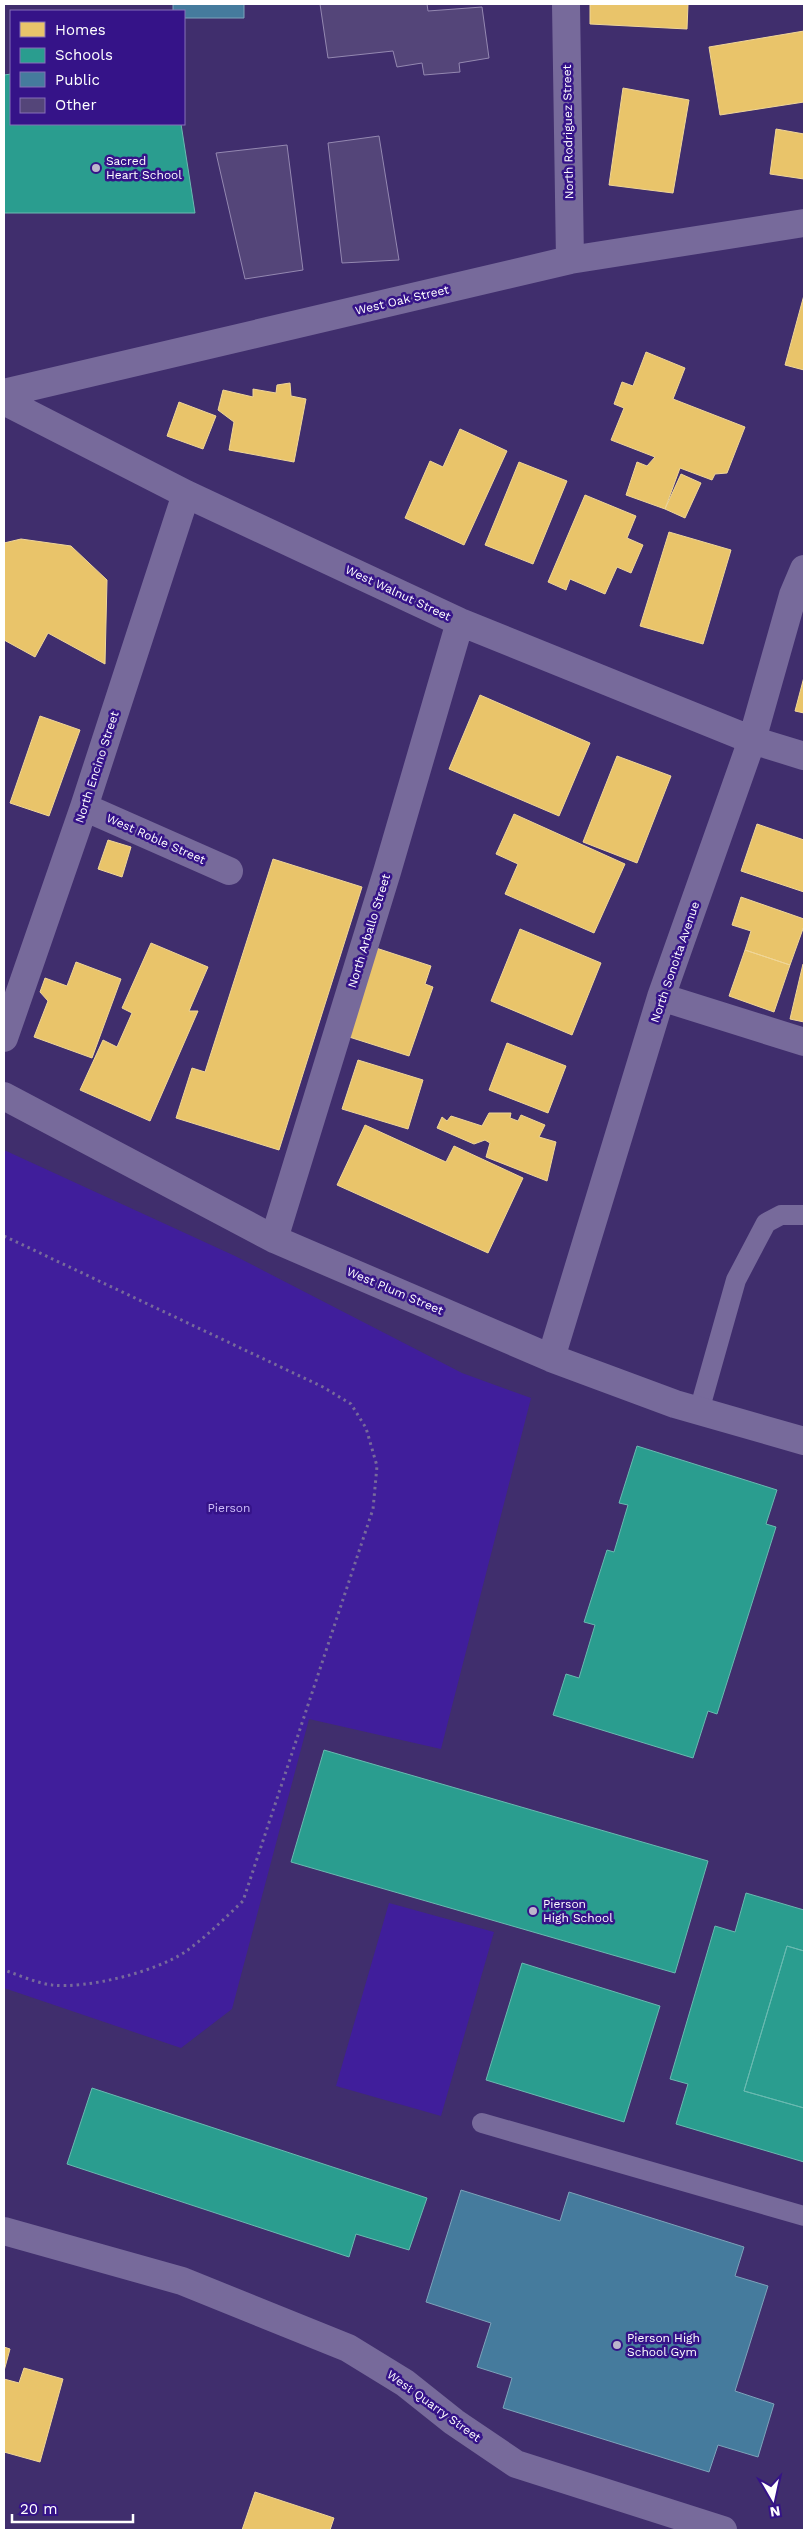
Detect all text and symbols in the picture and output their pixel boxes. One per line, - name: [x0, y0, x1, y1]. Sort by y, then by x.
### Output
- legend: [10, 10, 185, 125]
- text: Homes: [55, 21, 106, 39]
- text: Schools: [55, 46, 113, 64]
- street label: North Rodriguez Street: [560, 64, 576, 200]
- text: Public: [55, 71, 100, 89]
- text: Other: [55, 96, 97, 114]
- place label: Sacred Heart School: [106, 154, 182, 182]
- marker: Sacred Heart School: [90, 162, 102, 174]
- street label: West Oak Street: [354, 282, 450, 318]
- street label: West Walnut Street: [343, 562, 453, 624]
- street label: North Encino Street: [72, 709, 122, 825]
- street label: West Roble Street: [104, 811, 208, 867]
- street label: North Arballo Street: [345, 872, 393, 990]
- street label: North Sonoita Avenue: [648, 899, 702, 1024]
- street label: West Plum Street: [345, 1264, 445, 1318]
- park label: Pierson: [207, 1501, 251, 1515]
- place label: Pierson High School: [543, 1897, 613, 1925]
- marker: Pierson High School: [527, 1905, 539, 1917]
- place label: Pierson High School Gym: [627, 2331, 700, 2359]
- marker: Pierson High School Gym: [611, 2339, 623, 2351]
- street label: West Quarry Street: [384, 2367, 484, 2445]
- north arrow: [748, 2474, 798, 2524]
- scale bar: [12, 2492, 134, 2524]
- text: 20 m: [20, 2500, 58, 2518]
- text: N: [769, 2503, 781, 2521]

